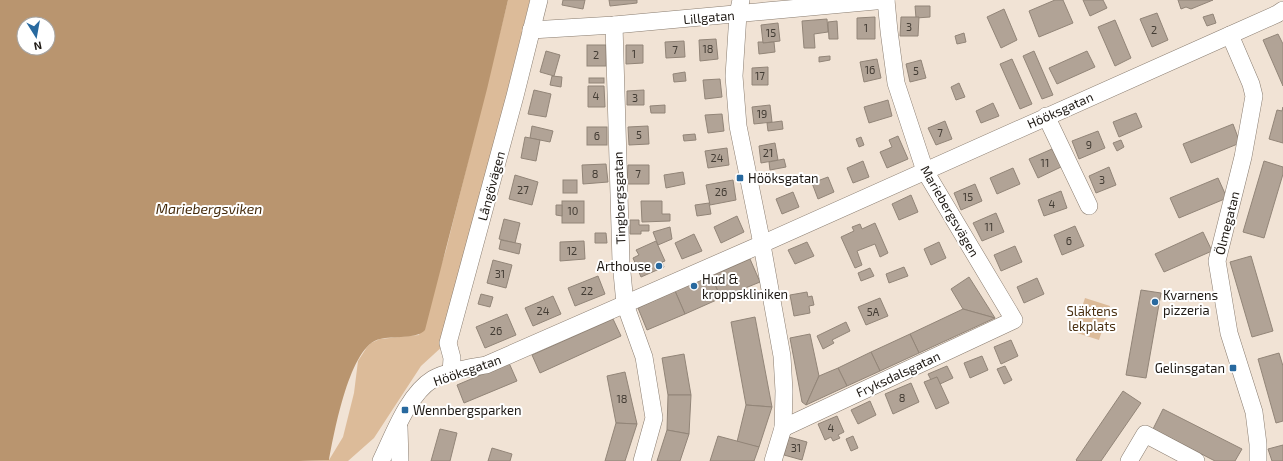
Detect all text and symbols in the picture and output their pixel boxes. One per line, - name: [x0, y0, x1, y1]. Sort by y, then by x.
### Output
- street label: Lillgatan: [683, 7, 735, 27]
- north arrow: [16, 16, 56, 56]
- house number: 3: [906, 20, 912, 33]
- house number: 1: [864, 21, 868, 34]
- house number: 2: [1151, 23, 1157, 36]
- house number: 15: [766, 26, 776, 39]
- text: N: [33, 39, 43, 53]
- house number: 18: [702, 42, 714, 55]
- house number: 7: [672, 43, 678, 56]
- house number: 1: [632, 47, 636, 60]
- house number: 2: [593, 48, 599, 61]
- house number: 16: [865, 63, 875, 76]
- house number: 5: [913, 64, 919, 77]
- house number: 17: [755, 69, 765, 82]
- street label: Hööksgatan: [1024, 88, 1096, 132]
- house number: 4: [593, 89, 600, 102]
- house number: 3: [632, 91, 638, 104]
- house number: 19: [757, 107, 767, 120]
- house number: 7: [937, 126, 943, 139]
- house number: 5: [636, 128, 642, 141]
- house number: 6: [594, 129, 600, 142]
- house number: 9: [1086, 138, 1092, 151]
- house number: 21: [763, 146, 773, 159]
- street label: Långövägen: [474, 149, 508, 223]
- street label: Tingbergsgatan: [609, 151, 629, 245]
- house number: 24: [711, 151, 724, 164]
- house number: 11: [1041, 156, 1049, 169]
- street label: Mariebergsvägen: [917, 162, 983, 260]
- house number: 8: [592, 167, 598, 180]
- house number: 7: [635, 167, 641, 180]
- place label: Hööksgatan: [748, 170, 819, 186]
- marker: Hööksgatan: [735, 173, 745, 183]
- house number: 3: [1099, 173, 1105, 186]
- house number: 27: [517, 183, 529, 196]
- house number: 26: [715, 185, 727, 198]
- house number: 15: [963, 190, 973, 203]
- street label: Ölmegatan: [1211, 190, 1243, 256]
- house number: 4: [1049, 197, 1056, 210]
- water label: Mariebergsviken: [156, 200, 262, 217]
- house number: 10: [567, 204, 579, 217]
- house number: 11: [985, 220, 993, 233]
- house number: 6: [1066, 234, 1072, 247]
- house number: 12: [567, 244, 577, 257]
- place label: Arthouse: [597, 258, 651, 274]
- marker: Arthouse: [654, 261, 664, 271]
- house number: 31: [495, 267, 505, 280]
- place label: Hud & kroppskliniken: [702, 271, 788, 302]
- marker: Hud & kroppskliniken: [689, 281, 699, 291]
- house number: 22: [581, 284, 593, 297]
- place label: Kvarnens pizzeria: [1163, 287, 1218, 318]
- marker: Kvarnens pizzeria: [1150, 297, 1160, 307]
- park label: Släktens lekplats: [1067, 303, 1118, 334]
- house number: 24: [537, 304, 550, 317]
- house number: 5A: [867, 305, 880, 318]
- house number: 26: [490, 324, 502, 337]
- street label: Fryksdalsgatan: [853, 347, 943, 401]
- street label: Hööksgatan: [431, 351, 503, 389]
- place label: Gelinsgatan: [1155, 360, 1225, 376]
- marker: Gelinsgatan: [1228, 363, 1238, 373]
- house number: 8: [899, 391, 905, 404]
- house number: 18: [616, 392, 628, 405]
- place label: Wennbergsparken: [413, 402, 521, 418]
- marker: Wennbergsparken: [400, 405, 410, 415]
- house number: 4: [828, 421, 835, 434]
- house number: 31: [791, 441, 801, 454]

